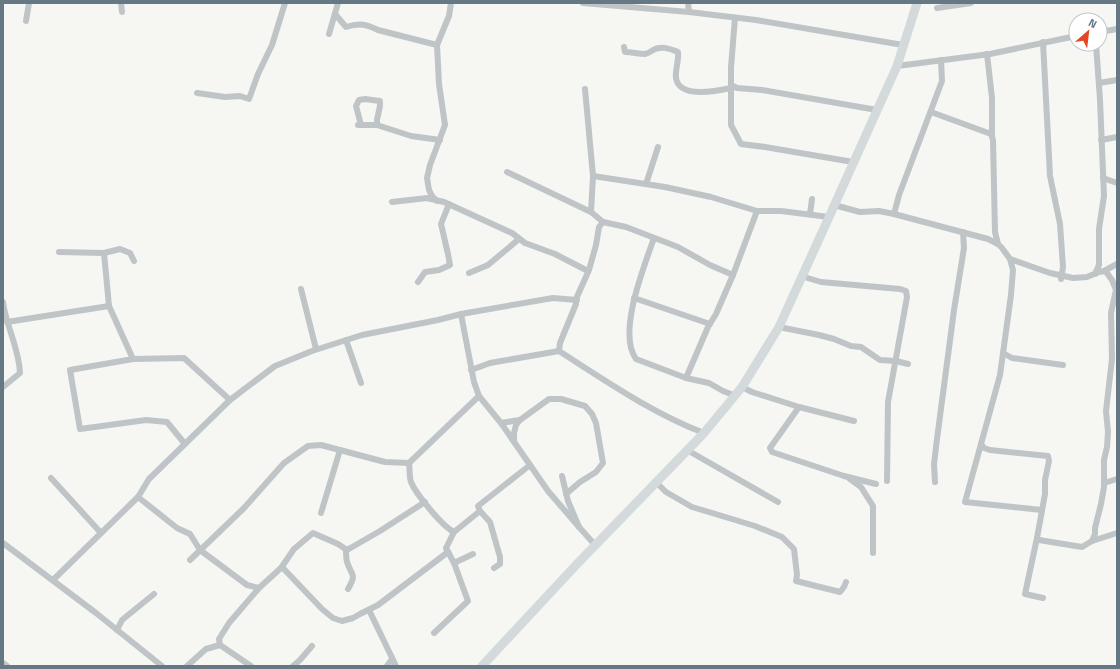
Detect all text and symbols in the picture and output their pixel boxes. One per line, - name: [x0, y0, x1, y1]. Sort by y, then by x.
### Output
- north arrow: [1068, 12, 1108, 52]
- text: N: [1086, 14, 1100, 32]

